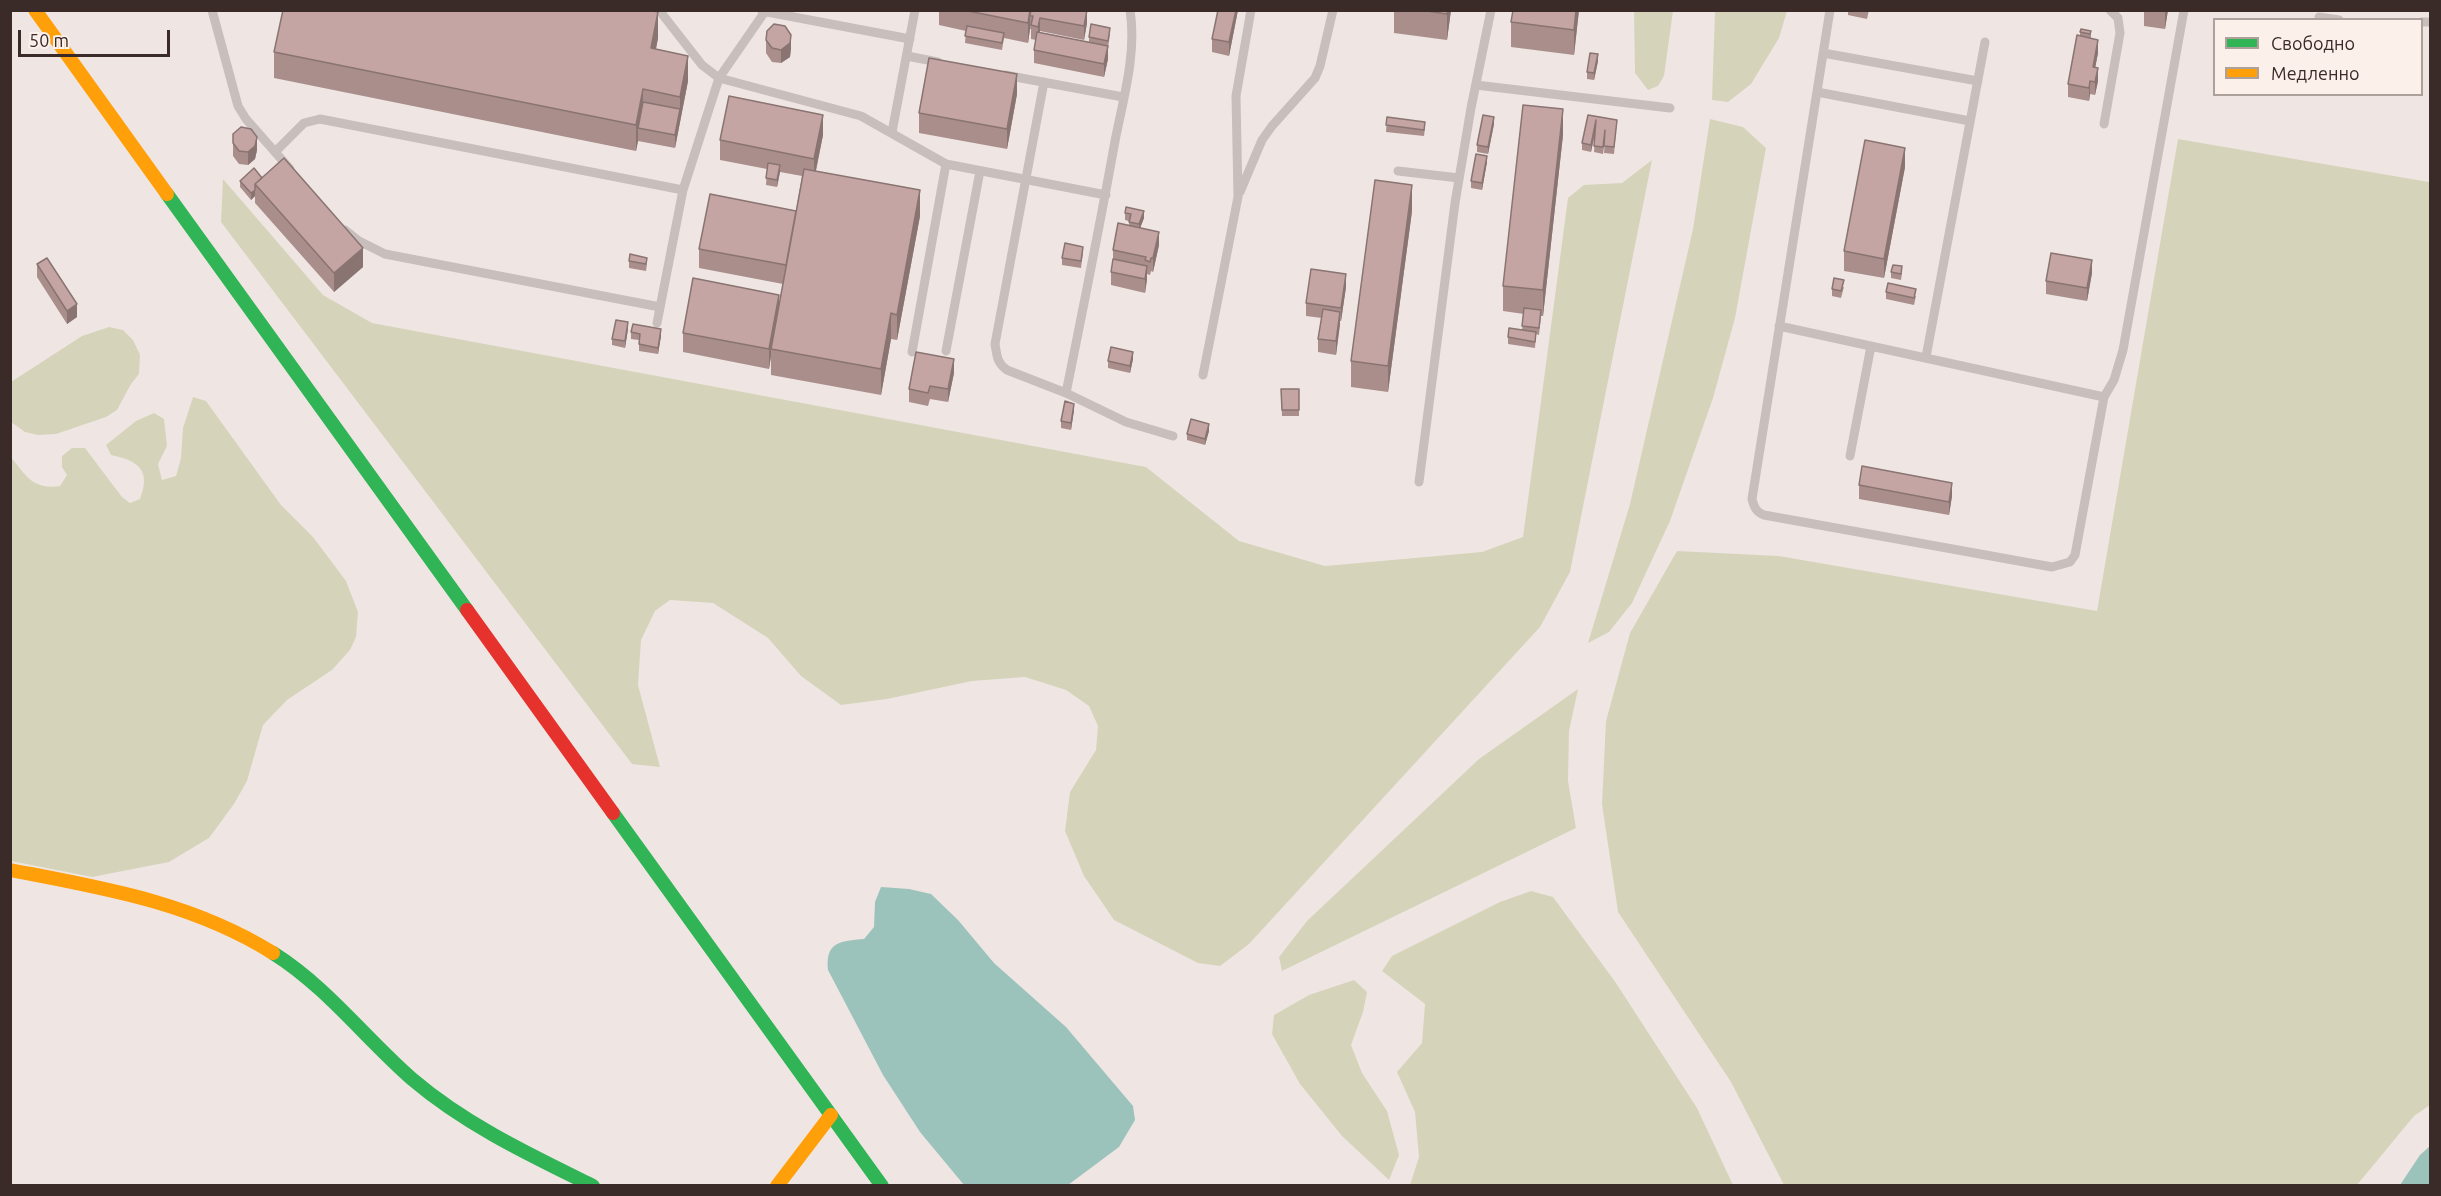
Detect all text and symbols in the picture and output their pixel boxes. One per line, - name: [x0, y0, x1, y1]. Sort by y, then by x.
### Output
- scale bar: [21, 18, 172, 56]
- legend: [2213, 18, 2423, 96]
- text: 50 m: [29, 30, 69, 50]
- text: Свободно: [2271, 33, 2355, 53]
- text: Медленно: [2271, 63, 2360, 83]

